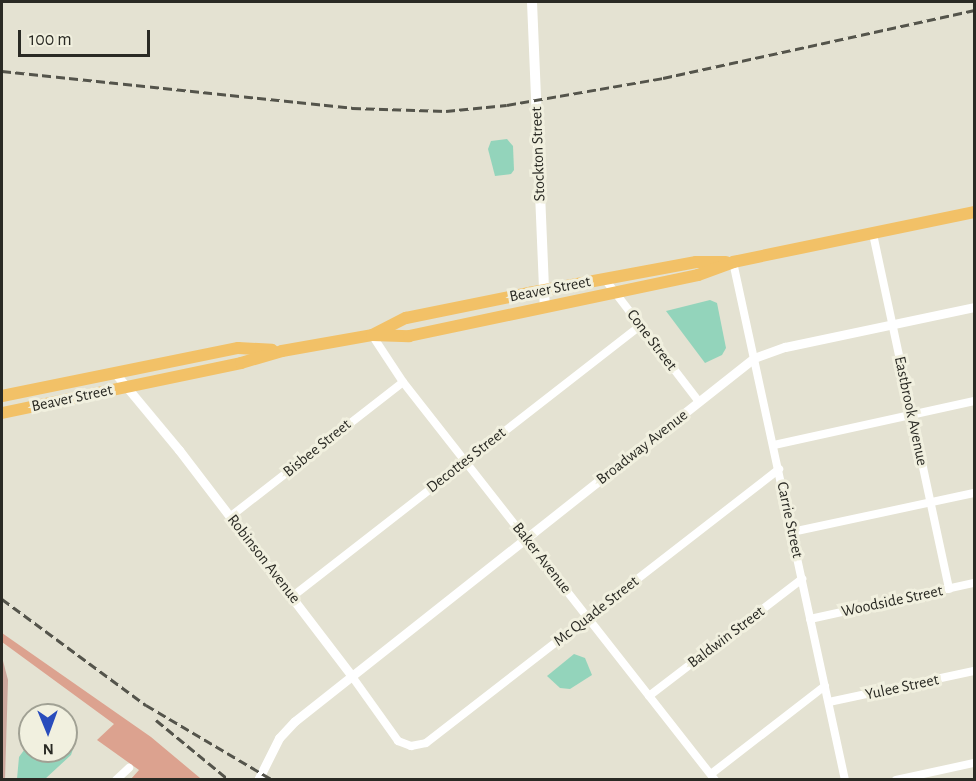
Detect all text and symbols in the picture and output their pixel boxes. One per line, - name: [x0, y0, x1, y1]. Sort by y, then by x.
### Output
- scale bar: [21, 18, 153, 56]
- text: 100 m: [29, 31, 72, 49]
- street label: Stockton Street: [527, 106, 549, 202]
- street label: Beaver Street: [508, 272, 592, 306]
- street label: Cone Street: [623, 306, 681, 374]
- street label: Eastbrook Avenue: [890, 355, 932, 467]
- street label: Beaver Street: [30, 380, 114, 416]
- street label: Broadway Avenue: [592, 405, 692, 489]
- street label: Bisbee Street: [279, 415, 355, 481]
- street label: Decottes Street: [423, 423, 509, 497]
- street label: Carrie Street: [773, 480, 807, 560]
- street label: Robinson Avenue: [223, 511, 305, 607]
- street label: Baker Avenue: [508, 519, 576, 597]
- street label: Mc Quade Street: [550, 572, 642, 650]
- street label: Woodside Street: [839, 581, 945, 621]
- street label: Baldwin Street: [684, 602, 768, 672]
- street label: Yulee Street: [864, 670, 940, 704]
- north arrow: [18, 703, 78, 763]
- text: N: [43, 741, 54, 757]

